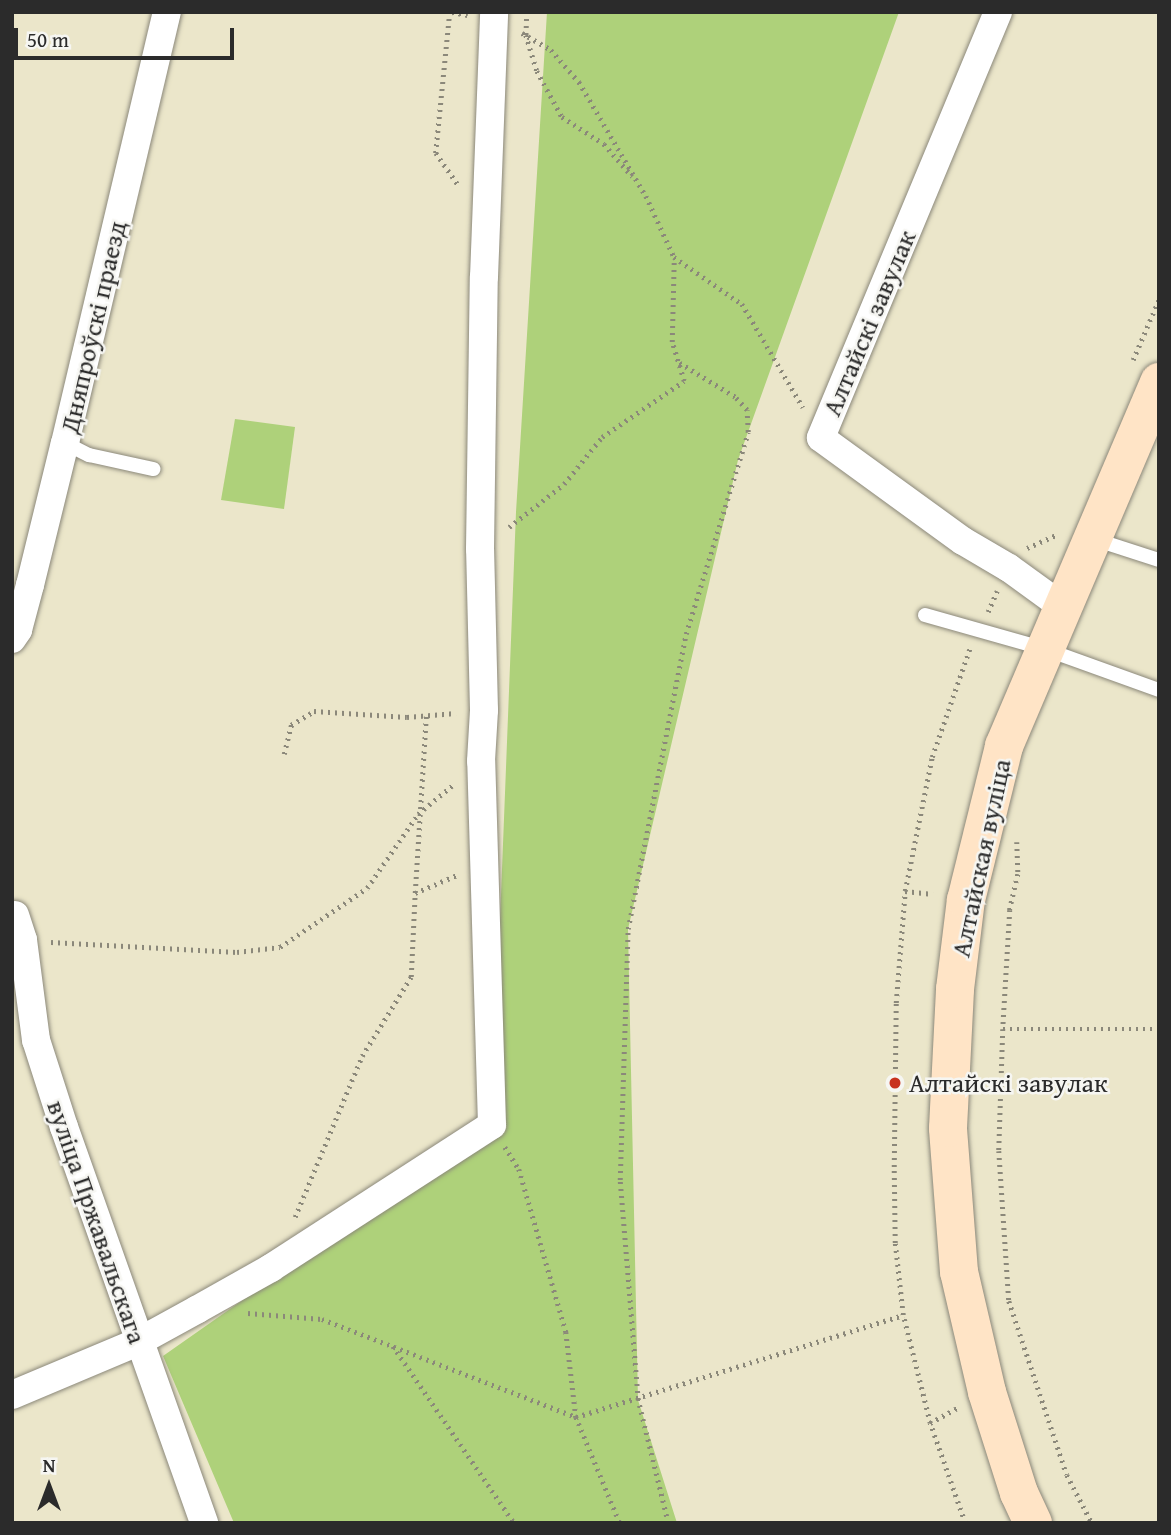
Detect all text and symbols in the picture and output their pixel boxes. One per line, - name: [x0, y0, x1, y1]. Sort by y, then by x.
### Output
- scale bar: [18, 14, 238, 58]
- text: 50 m: [27, 24, 69, 55]
- street label: Дняпроўскі праезд: [53, 218, 133, 436]
- street label: Алтайскі завулак: [816, 226, 922, 420]
- street label: Алтайская вуліца: [945, 756, 1017, 960]
- place label: Алтайскі завулак: [909, 1067, 1108, 1099]
- marker: Алтайскі завулак: [887, 1075, 903, 1091]
- street label: вуліца Пржавальскага: [41, 1096, 153, 1348]
- north arrow: [14, 1451, 84, 1521]
- text: N: [43, 1451, 55, 1479]

